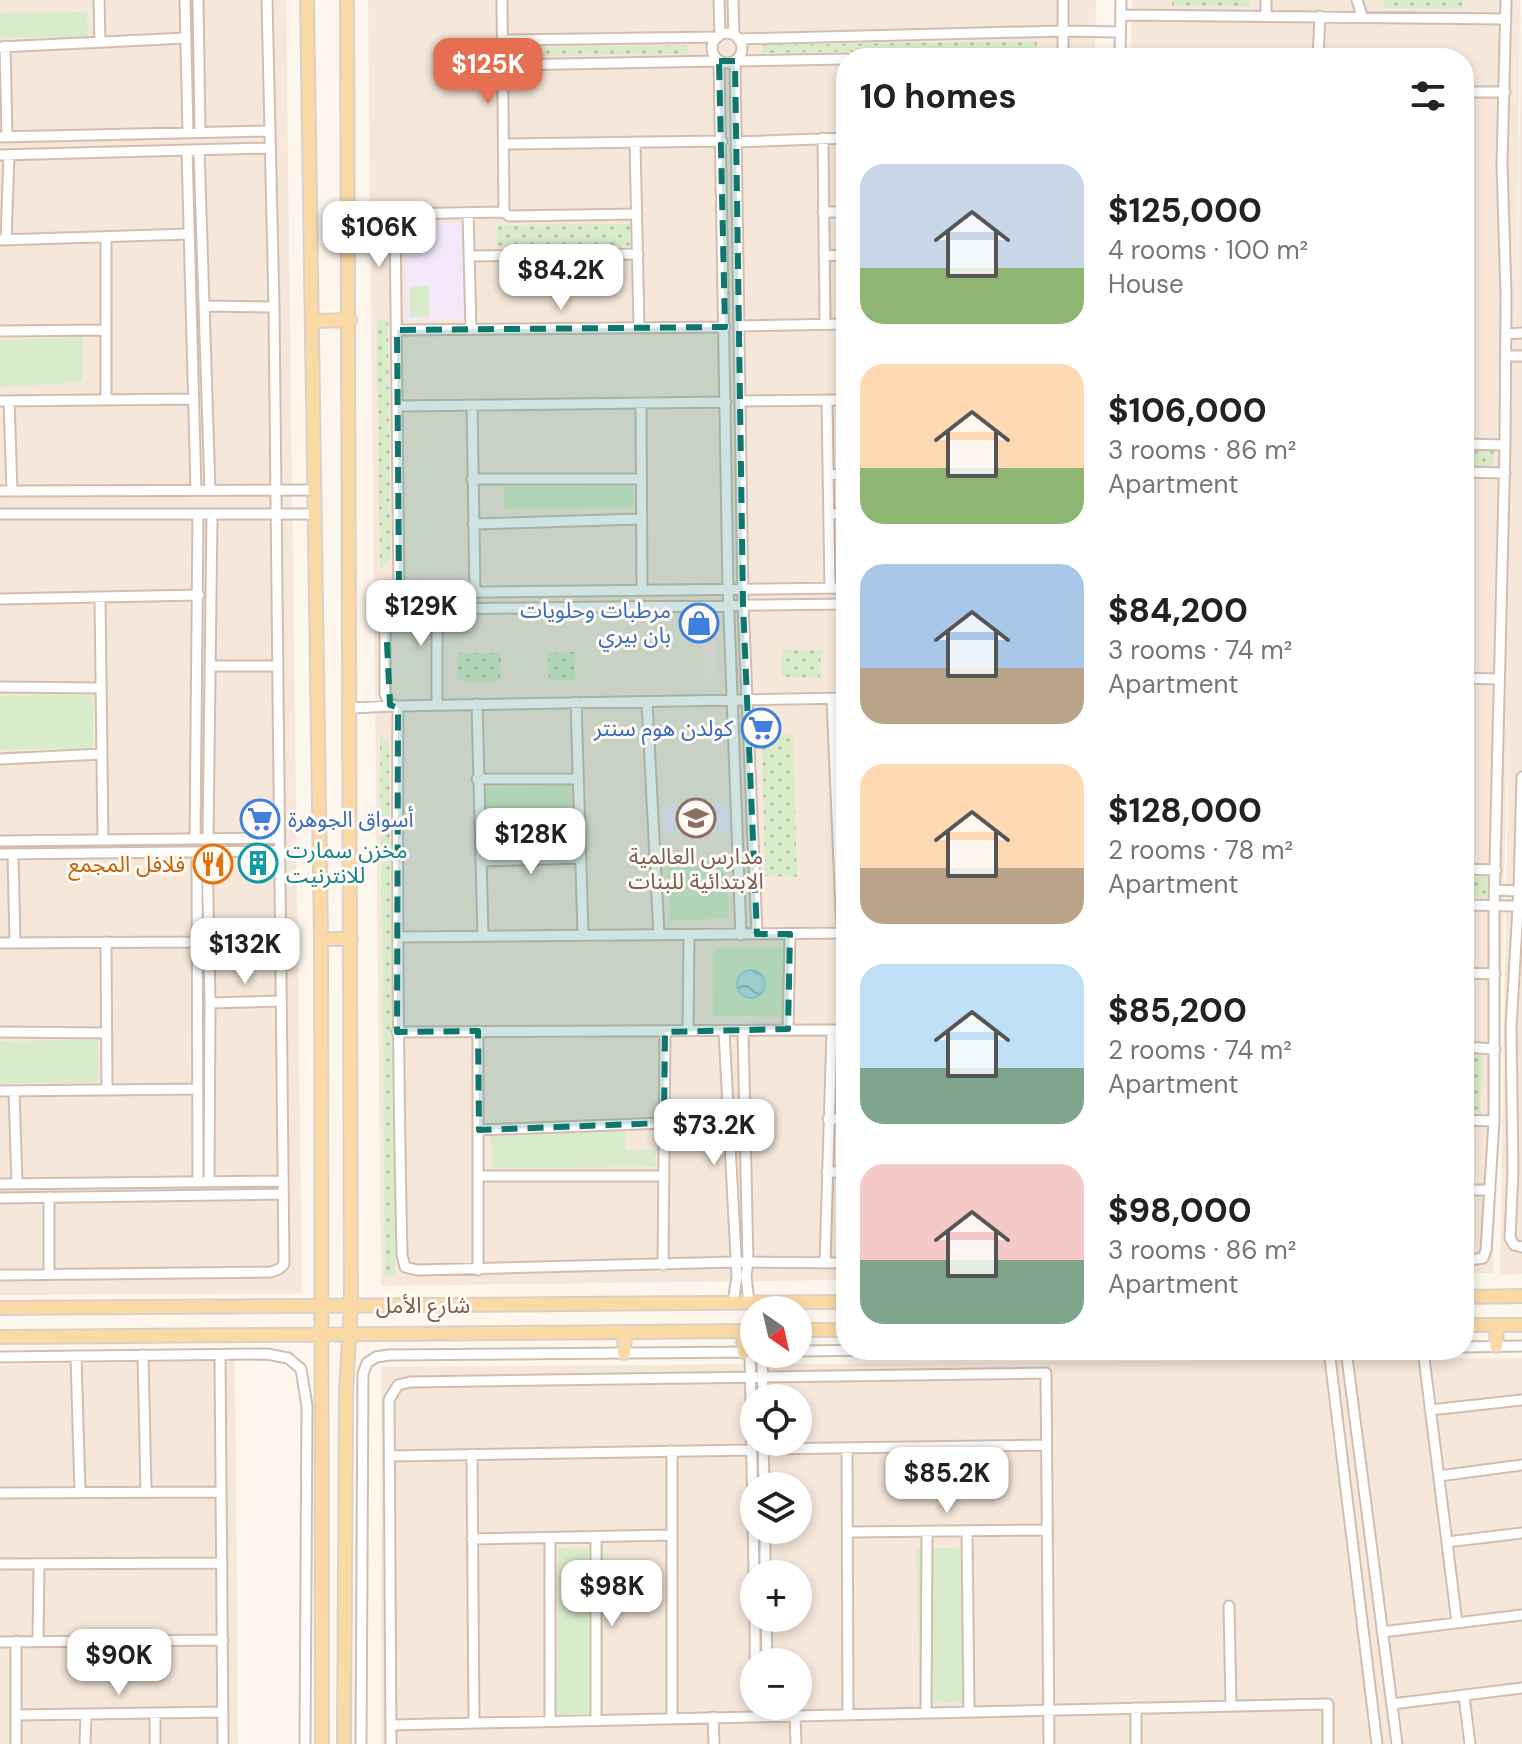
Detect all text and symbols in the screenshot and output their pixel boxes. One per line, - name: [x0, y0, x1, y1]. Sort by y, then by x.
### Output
- pin: $125K: [432, 38, 544, 106]
- text: $125K: [451, 47, 525, 81]
- text: 10 homes: [860, 74, 1017, 119]
- icon: filters: [1406, 74, 1450, 118]
- text: $125,000: [1108, 188, 1262, 233]
- icon: home: [924, 196, 1020, 292]
- pin: $106K: [323, 201, 435, 269]
- text: $106K: [341, 210, 417, 244]
- text: 4 rooms · 100 m²: [1108, 233, 1308, 267]
- pin: $84.2K: [496, 244, 626, 312]
- text: $84.2K: [517, 253, 605, 287]
- text: House: [1108, 267, 1184, 301]
- text: $106,000: [1108, 388, 1267, 433]
- icon: home: [924, 396, 1020, 492]
- text: 3 rooms · 86 m²: [1108, 433, 1296, 467]
- text: Apartment: [1108, 467, 1239, 501]
- pin: $129K: [365, 580, 477, 648]
- text: $84,200: [1108, 588, 1248, 633]
- text: $129K: [384, 589, 458, 623]
- place label: مرطبات وحلويات بان بيري: [520, 596, 671, 652]
- icon: home: [924, 596, 1020, 692]
- shop icon: مرطبات وحلويات بان بيري: [678, 602, 720, 644]
- text: 3 rooms · 74 m²: [1108, 633, 1292, 667]
- text: Apartment: [1108, 667, 1239, 701]
- supermarket icon: كولدن هوم سنتر: [740, 707, 782, 749]
- place label: كولدن هوم سنتر: [593, 714, 734, 745]
- text: $128,000: [1108, 788, 1262, 833]
- icon: home: [924, 796, 1020, 892]
- school or university icon: مدارس العالمية الابتدائية للبنات: [675, 797, 717, 839]
- supermarket icon: أسواق الجوهرة: [239, 798, 281, 840]
- place label: أسواق الجوهرة: [288, 805, 414, 834]
- pin: $128K: [475, 808, 587, 876]
- text: $128K: [494, 817, 568, 851]
- text: 2 rooms · 78 m²: [1108, 833, 1293, 867]
- place label: مخزن سمارت للانترنيت: [286, 836, 408, 890]
- building icon: مخزن سمارت للانترنيت: [237, 842, 279, 884]
- place label: مدارس العالمية الابتدائية للبنات: [628, 842, 764, 896]
- restaurant icon: فلافل المجمع: [192, 843, 234, 885]
- place label: فلافل المجمع: [68, 850, 185, 881]
- text: Apartment: [1108, 867, 1239, 901]
- pin: $132K: [189, 918, 301, 986]
- text: $132K: [209, 927, 281, 961]
- text: $85,200: [1108, 988, 1247, 1033]
- icon: home: [924, 996, 1020, 1092]
- text: 2 rooms · 74 m²: [1108, 1033, 1292, 1067]
- text: Apartment: [1108, 1067, 1239, 1101]
- pin: $73.2K: [649, 1099, 779, 1167]
- text: $73.2K: [672, 1108, 756, 1142]
- text: $98,000: [1108, 1188, 1252, 1233]
- icon: home: [924, 1196, 1020, 1292]
- text: 3 rooms · 86 m²: [1108, 1233, 1296, 1267]
- text: Apartment: [1108, 1267, 1239, 1301]
- street label: شارع الأمل: [376, 1291, 470, 1322]
- north arrow: [740, 1296, 812, 1368]
- map controls: [740, 1296, 812, 1720]
- button: locate: [740, 1384, 812, 1456]
- pin: $85.2K: [882, 1447, 1012, 1515]
- text: $85.2K: [904, 1456, 990, 1490]
- button: layers: [740, 1472, 812, 1544]
- pin: $98K: [565, 1560, 659, 1628]
- button: +: [740, 1560, 812, 1632]
- text: $98K: [579, 1569, 645, 1603]
- pin: $90K: [72, 1629, 166, 1697]
- text: $90K: [85, 1638, 153, 1672]
- button: −: [740, 1648, 812, 1720]

